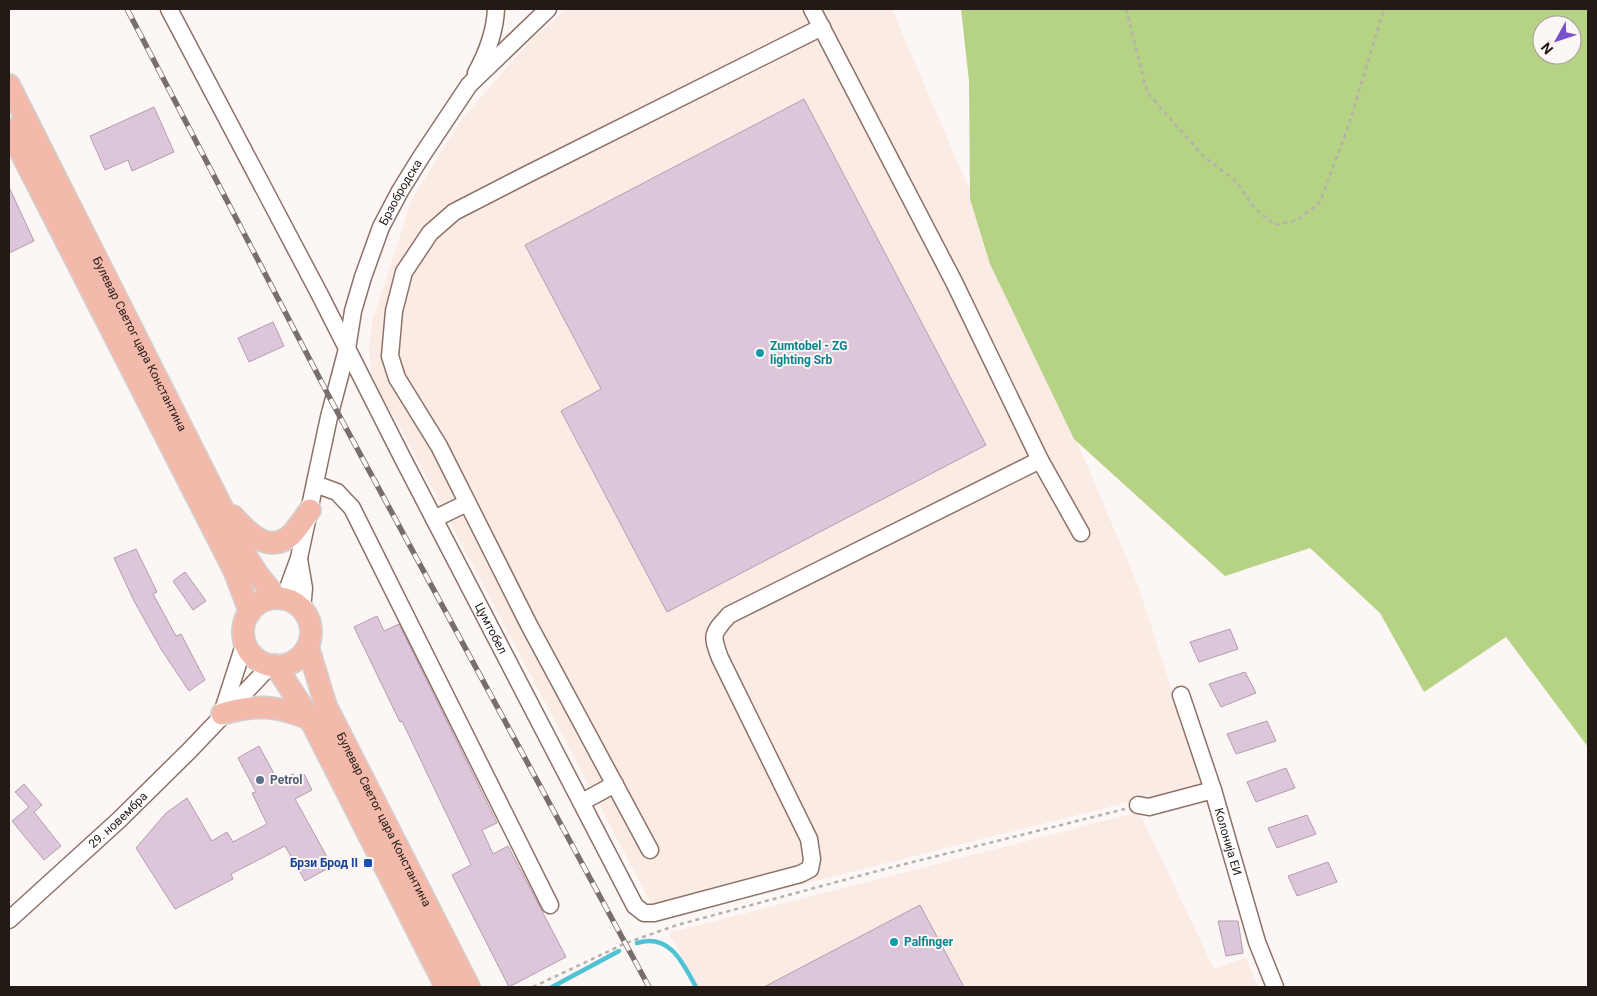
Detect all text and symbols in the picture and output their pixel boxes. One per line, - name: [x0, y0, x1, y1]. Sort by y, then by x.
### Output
- north arrow: [1532, 15, 1582, 65]
- text: N: [1538, 39, 1556, 57]
- street label: Брзобродска: [376, 157, 425, 228]
- street label: Булевар Светог цара Константина: [90, 254, 189, 434]
- place label: Zumtobel - ZG lighting Srb: [770, 339, 847, 367]
- marker: Zumtobel - ZG lighting Srb: [754, 347, 766, 359]
- street label: Цумтобел: [472, 600, 510, 656]
- street label: Булевар Светог цара Константина: [334, 730, 434, 909]
- place label: Petrol: [270, 773, 302, 787]
- marker: Petrol: [254, 774, 266, 786]
- street label: 29. новембра: [86, 789, 150, 851]
- street label: Колонија ЕИ: [1212, 806, 1244, 877]
- place label: Брзи Брод II: [290, 856, 358, 870]
- marker: Брзи Брод II: [362, 857, 374, 869]
- place label: Palfinger: [904, 935, 954, 949]
- marker: Palfinger: [888, 936, 900, 948]

